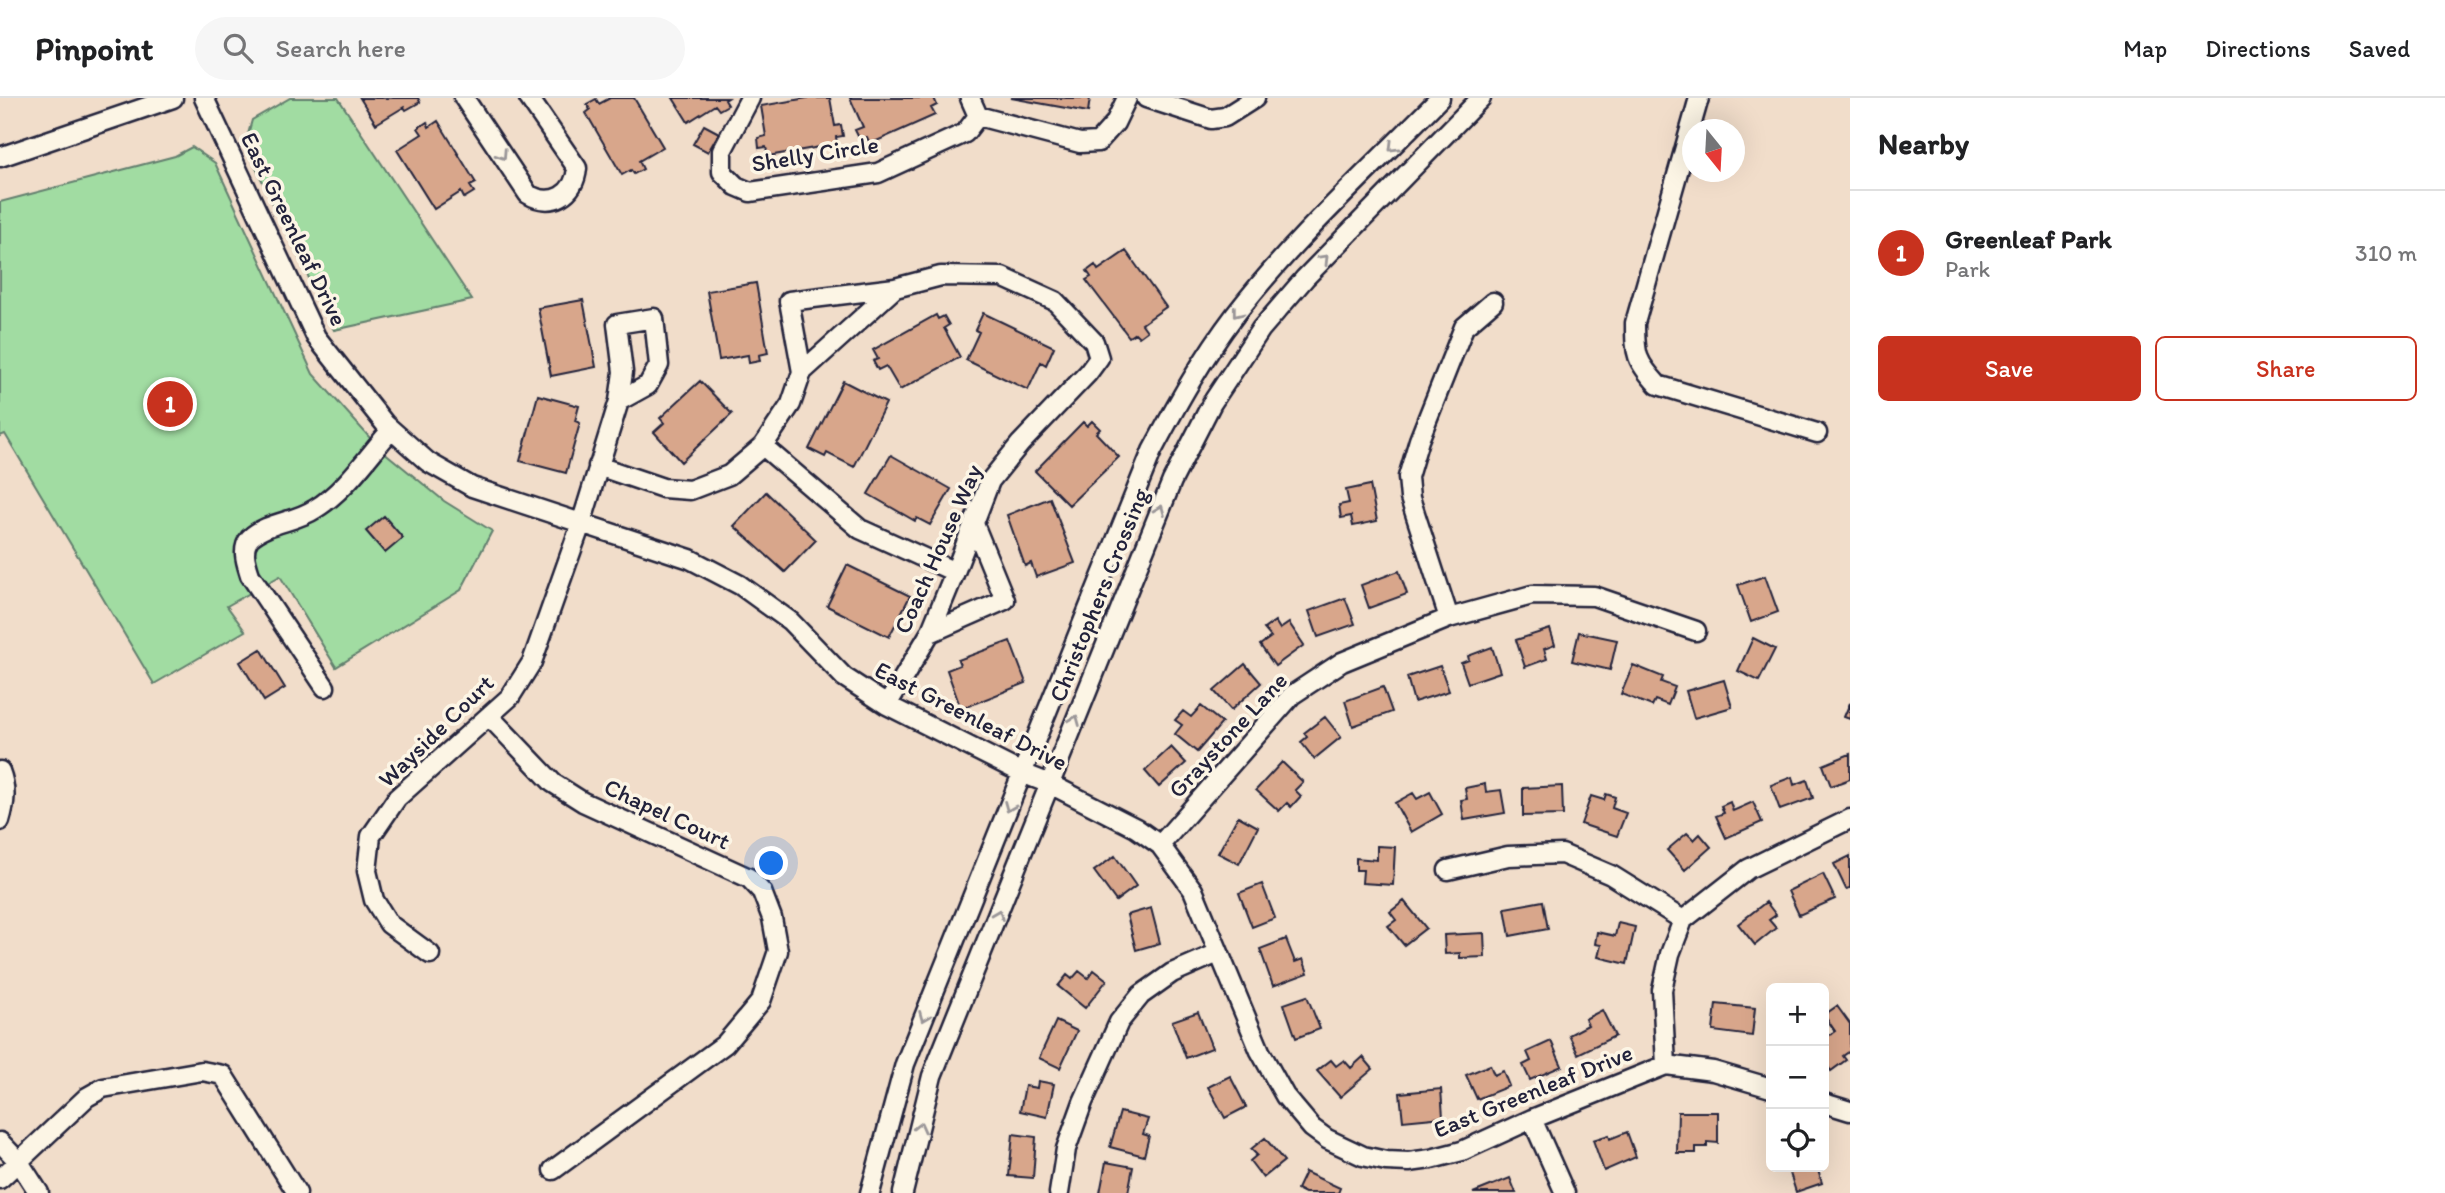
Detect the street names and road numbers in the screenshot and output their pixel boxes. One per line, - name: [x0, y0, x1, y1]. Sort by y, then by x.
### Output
- street label: East Greenleaf Drive: [235, 127, 354, 330]
- street label: Shelly Circle: [749, 129, 881, 178]
- street label: Coach House Way: [887, 460, 988, 638]
- street label: Christophers Crossing: [1042, 483, 1155, 706]
- street label: East Greenleaf Drive: [870, 655, 1072, 777]
- street label: Graystone Lane: [1162, 666, 1293, 804]
- street label: Wayside Court: [372, 668, 499, 793]
- street label: Chapel Court: [600, 772, 735, 855]
- street label: East Greenleaf Drive: [1429, 1037, 1637, 1144]

